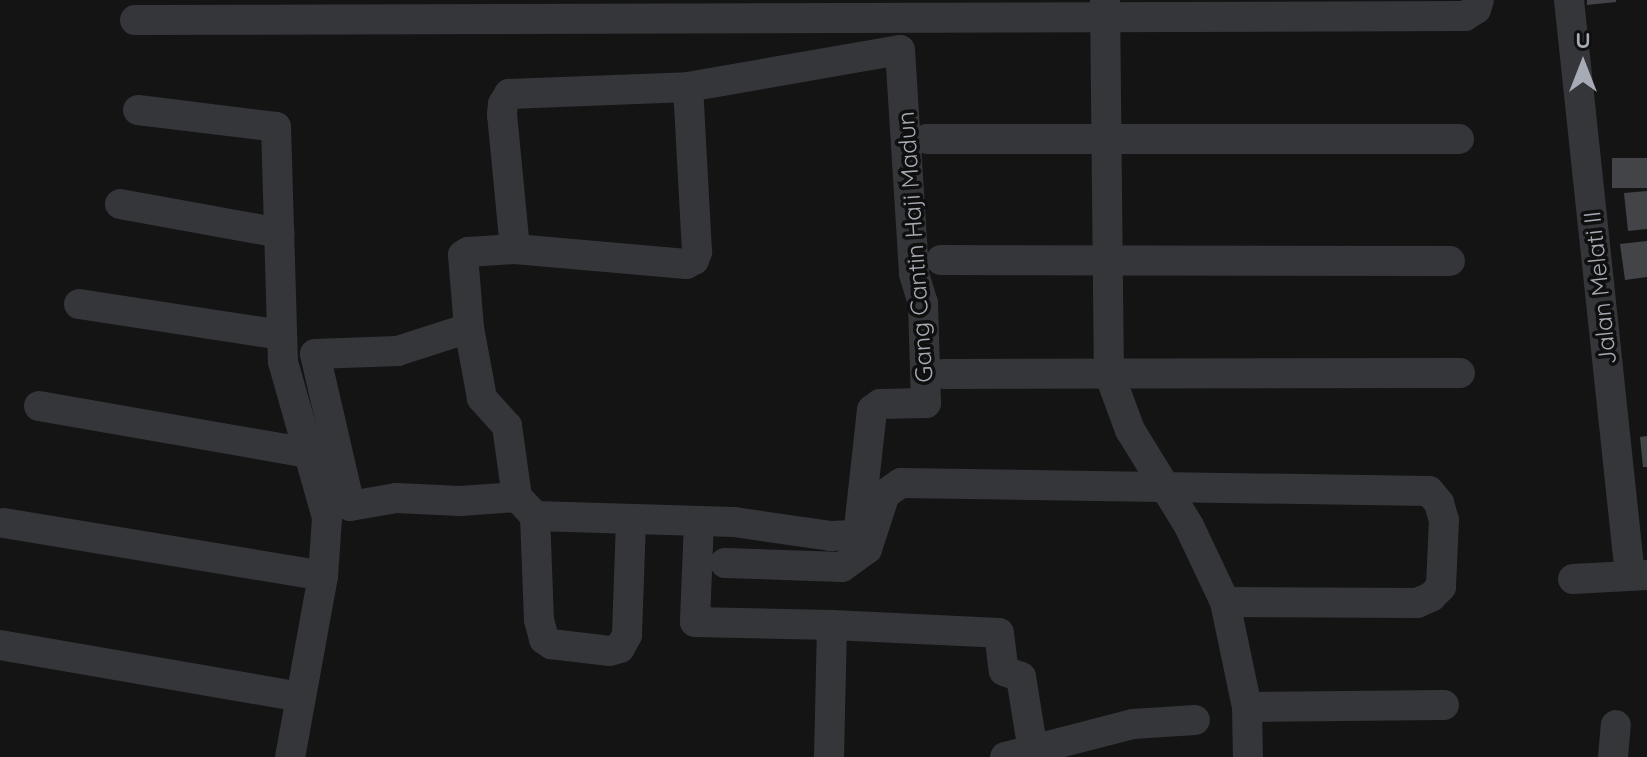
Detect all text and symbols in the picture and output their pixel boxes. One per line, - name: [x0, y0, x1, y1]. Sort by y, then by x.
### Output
- north arrow: [1543, 24, 1623, 104]
- text: U: [1575, 26, 1591, 54]
- street label: Gang Cantin Haji Madun: [891, 111, 939, 383]
- street label: Jalan Melati II: [1578, 210, 1622, 366]

